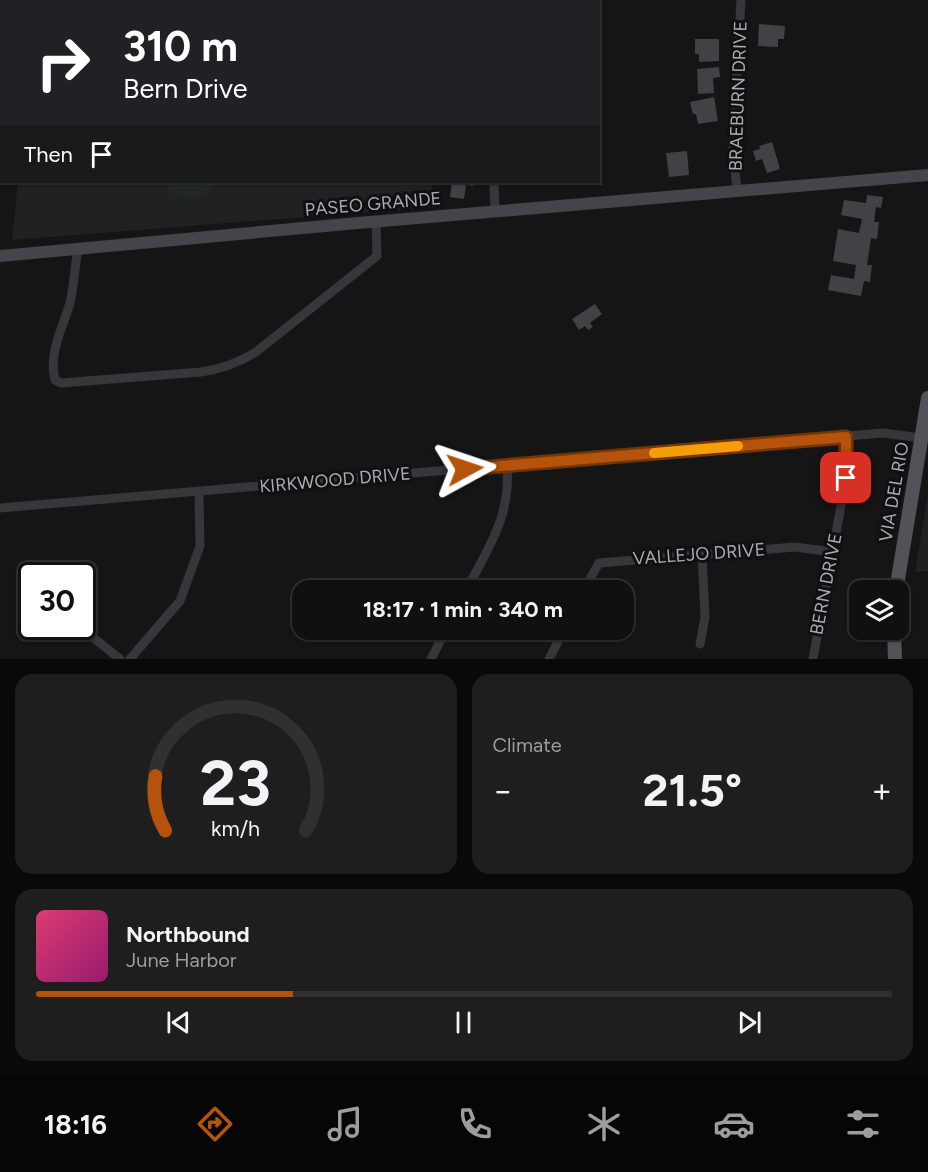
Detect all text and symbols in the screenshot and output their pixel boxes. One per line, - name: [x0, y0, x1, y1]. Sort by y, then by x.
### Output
- text: 310 m: [123, 21, 238, 72]
- street label: BRAEBURN DRIVE: [724, 21, 752, 171]
- icon: right: [24, 24, 102, 102]
- text: Bern Drive: [123, 72, 248, 105]
- icon: arrive: [85, 138, 118, 171]
- text: Then: [24, 141, 73, 168]
- street label: PASEO GRANDE: [304, 187, 442, 221]
- position arrow: [433, 437, 497, 501]
- street label: VIA DEL RIO: [874, 440, 914, 544]
- pin: [820, 452, 871, 503]
- icon: arrive: [829, 461, 862, 494]
- street label: KIRKWOOD DRIVE: [258, 462, 412, 498]
- street label: BERN DRIVE: [805, 531, 847, 637]
- street label: VALLEJO DRIVE: [632, 538, 766, 570]
- speed limit sign: 30: [18, 562, 96, 640]
- map controls: [849, 580, 909, 640]
- button: layers: [849, 580, 909, 640]
- text: 18:17 · 1 min · 340 m: [363, 596, 563, 623]
- text: Climate: [493, 733, 562, 757]
- text: 23: [200, 746, 271, 821]
- text: 21.5°: [643, 763, 742, 817]
- text: −: [493, 771, 513, 810]
- text: +: [871, 771, 892, 810]
- text: km/h: [211, 816, 260, 841]
- text: Northbound: [126, 921, 250, 948]
- text: June Harbor: [126, 948, 237, 972]
- icon: previous: [162, 1006, 195, 1039]
- icon: pause: [447, 1006, 480, 1039]
- icon: next: [733, 1006, 766, 1039]
- icon: directions: [194, 1103, 236, 1145]
- icon: music: [324, 1103, 366, 1145]
- icon: phone: [454, 1103, 496, 1145]
- icon: climate: [583, 1103, 625, 1145]
- icon: car: [713, 1103, 755, 1145]
- icon: filters: [842, 1103, 884, 1145]
- text: 18:16: [44, 1108, 107, 1141]

